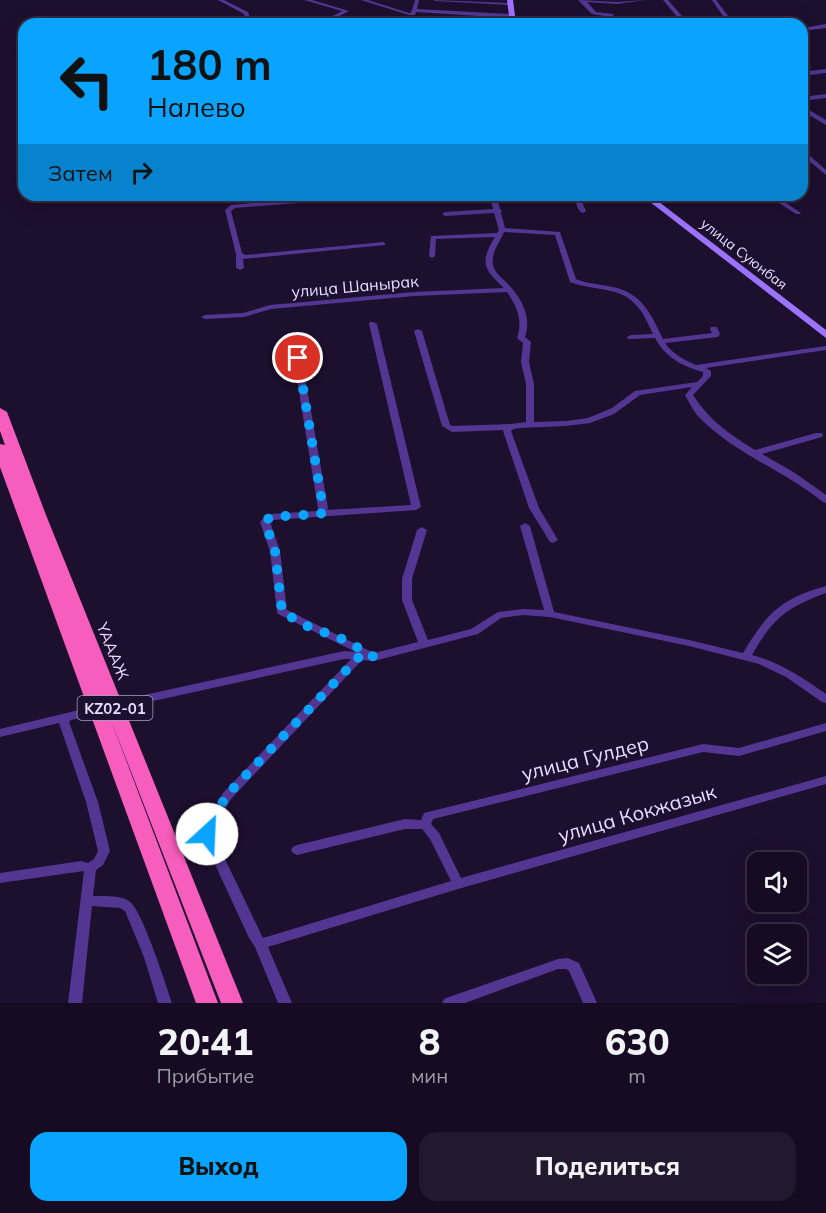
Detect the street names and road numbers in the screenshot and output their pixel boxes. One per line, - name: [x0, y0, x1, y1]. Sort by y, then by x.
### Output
- street label: улица Суюнбая: [697, 215, 791, 293]
- street label: улица Шанырак: [291, 270, 420, 302]
- street label: ҮАААЖ: [92, 619, 133, 682]
- road number: KZ02-01: [78, 696, 152, 720]
- street label: улица Гулдер: [519, 730, 651, 786]
- street label: улица Кокжазык: [555, 778, 719, 847]

